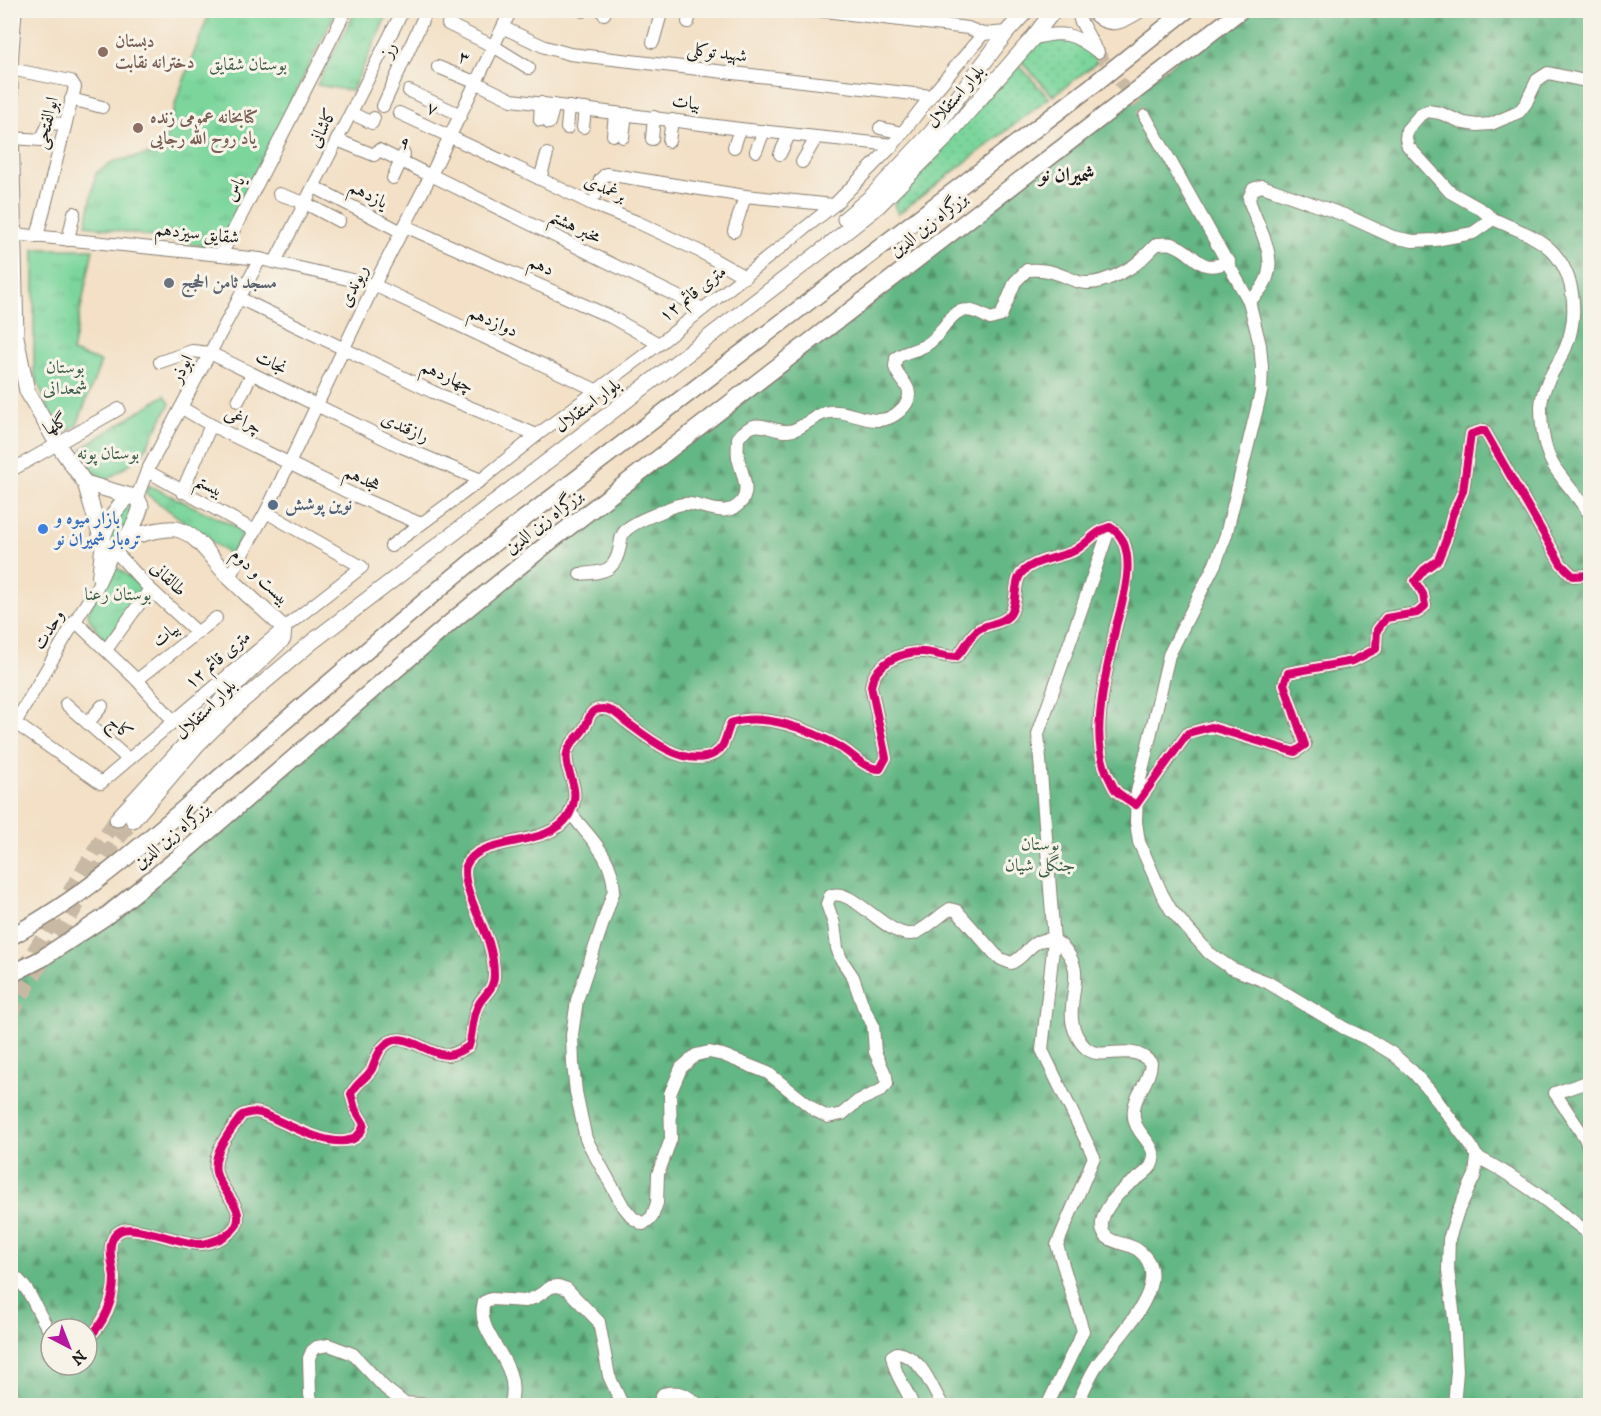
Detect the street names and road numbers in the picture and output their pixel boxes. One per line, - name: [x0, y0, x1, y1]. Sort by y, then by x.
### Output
- street label: شهید توکلی: [685, 38, 748, 69]
- street label: رز: [375, 39, 402, 63]
- street label: ۳: [455, 46, 473, 70]
- street label: بلوار استقلال: [922, 61, 990, 133]
- street label: بیات: [670, 90, 702, 116]
- street label: ابوالفتحی: [30, 94, 64, 152]
- street label: ۷: [423, 97, 441, 121]
- street label: کاشانی: [304, 105, 342, 151]
- street label: ۹: [395, 131, 415, 155]
- street label: برغمدی: [581, 170, 629, 208]
- street label: یاس: [219, 171, 251, 205]
- street label: یازدهم: [343, 176, 392, 219]
- street label: بزرگراه زین الدین: [884, 186, 973, 262]
- street label: مخبر هشتم: [543, 205, 605, 254]
- street label: شقایق سیزدهم: [153, 219, 240, 254]
- street label: دهم: [523, 251, 557, 286]
- street label: ریوندی: [334, 261, 374, 311]
- street label: ۱۲ متری قائم: [655, 261, 734, 330]
- street label: دوازدهم: [463, 301, 521, 347]
- street label: نجات: [252, 346, 290, 380]
- street label: ابوذر: [165, 351, 198, 389]
- street label: چهاردهم: [415, 356, 477, 403]
- street label: بلوار استقلال: [551, 374, 625, 438]
- street label: چراغی: [221, 403, 265, 439]
- street label: گلها: [39, 408, 72, 441]
- street label: رازقندی: [378, 408, 432, 448]
- street label: هجدهم: [338, 461, 384, 501]
- street label: بیستم: [188, 470, 227, 508]
- street label: بزرگراه زین الدین: [499, 483, 588, 559]
- street label: بیست و دوم: [223, 544, 294, 613]
- street label: طالقانی: [145, 557, 191, 601]
- street label: وحدت: [28, 606, 70, 654]
- street label: بیات: [148, 618, 184, 652]
- street label: ۱۲ متری قائم: [180, 626, 258, 697]
- street label: بلوار استقلال: [171, 675, 241, 745]
- street label: کاج: [100, 711, 137, 748]
- street label: بزرگراه زین الدین: [128, 796, 215, 874]

